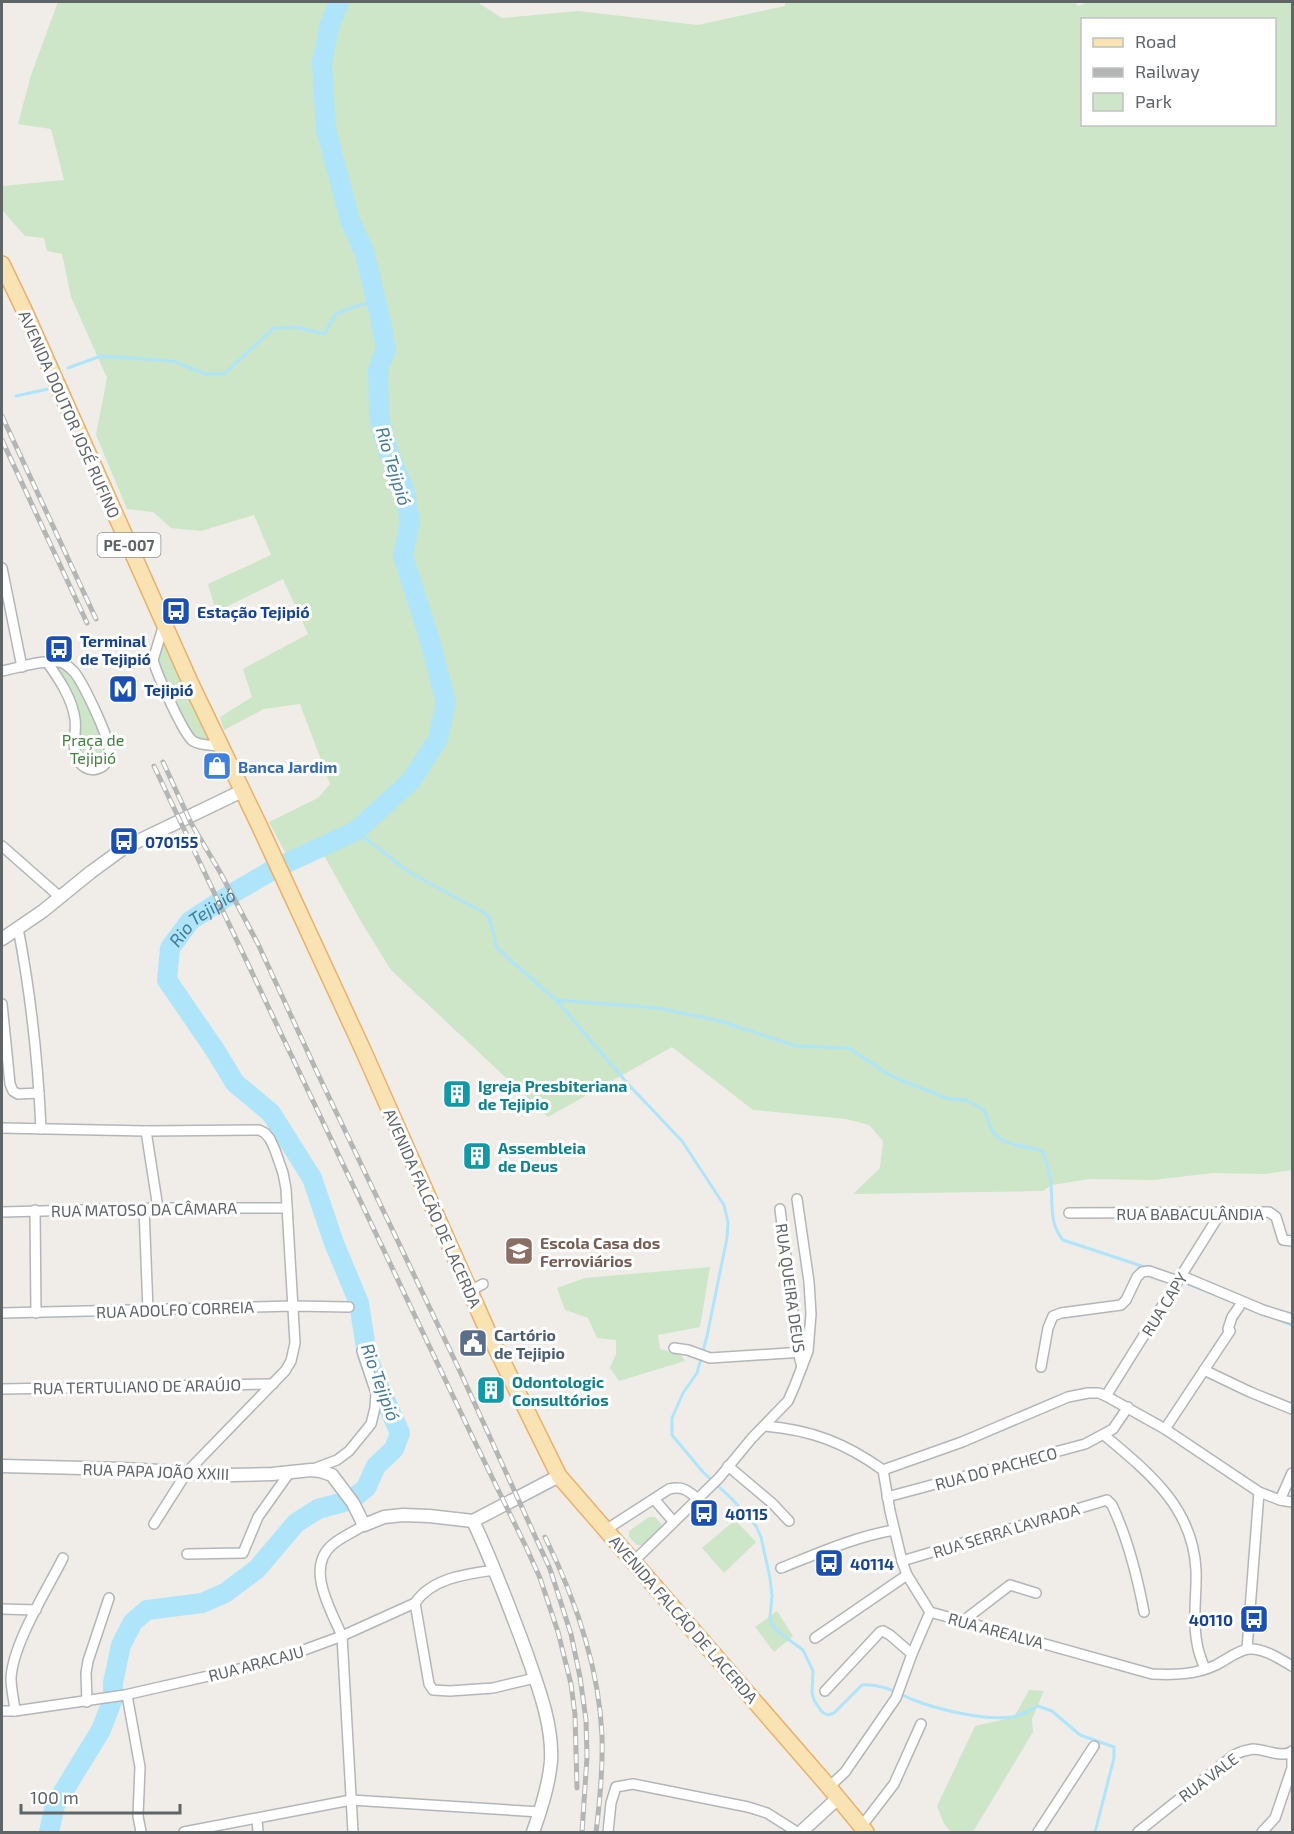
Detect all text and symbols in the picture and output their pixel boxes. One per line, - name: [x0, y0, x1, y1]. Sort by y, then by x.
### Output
- legend: [1081, 18, 1276, 126]
- text: Road: [1135, 30, 1176, 52]
- text: Railway: [1135, 60, 1200, 82]
- text: Park: [1135, 90, 1172, 112]
- street label: AVENIDA DOUTOR JOSÉ RUFINO: [16, 307, 124, 521]
- water label: Rio Tejipió: [372, 424, 416, 508]
- road number: PE-007: [98, 533, 160, 557]
- bus stop icon: Estação Tejipió: [160, 595, 192, 627]
- place label: Estação Tejipió: [197, 602, 310, 623]
- place label: Terminal de Tejipió: [80, 631, 151, 668]
- bus stop icon: Terminal de Tejipió: [43, 633, 75, 665]
- metro station icon: Tejipió: [107, 673, 139, 705]
- place label: Tejipió: [144, 680, 193, 699]
- park label: Praça de Tejipió: [62, 730, 124, 768]
- shop icon: Banca Jardim: [201, 750, 233, 782]
- place label: Banca Jardim: [238, 757, 337, 776]
- bus stop icon: 070155: [108, 825, 140, 857]
- place label: 070155: [145, 832, 198, 851]
- water label: Rio Tejipió: [164, 883, 239, 951]
- place label: Igreja Presbiteriana de Tejipio: [478, 1076, 627, 1113]
- building icon: Igreja Presbiteriana de Tejipio: [441, 1078, 473, 1110]
- street label: AVENIDA FALCÃO DE LACERDA: [380, 1105, 486, 1311]
- place label: Assembleia de Deus: [498, 1138, 586, 1175]
- building icon: Assembleia de Deus: [461, 1140, 493, 1172]
- street label: RUA MATOSO DA CÂMARA: [51, 1198, 237, 1220]
- street label: RUA BABACULÂNDIA: [1116, 1204, 1264, 1223]
- street label: RUA QUEIRA DEUS: [772, 1222, 809, 1354]
- place label: Escola Casa dos Ferroviários: [540, 1233, 660, 1270]
- school or university icon: Escola Casa dos Ferroviários: [503, 1235, 535, 1267]
- street label: RUA CAPY: [1137, 1269, 1191, 1339]
- street label: RUA ADOLFO CORREIA: [96, 1297, 254, 1321]
- place label: Cartório de Tejipio: [494, 1325, 565, 1362]
- public building icon: Cartório de Tejipio: [457, 1327, 489, 1359]
- water label: Rio Tejipió: [357, 1340, 405, 1424]
- place label: Odontologic Consultórios: [512, 1372, 609, 1409]
- building icon: Odontologic Consultórios: [475, 1374, 507, 1406]
- street label: RUA TERTULIANO DE ARAÚJO: [33, 1375, 241, 1397]
- street label: RUA DO PACHECO: [933, 1443, 1059, 1493]
- street label: RUA PAPA JOÃO XXIII: [82, 1459, 230, 1483]
- bus stop icon: 40115: [688, 1497, 720, 1529]
- street label: RUA SERRA LAVRADA: [930, 1499, 1082, 1561]
- place label: 40115: [725, 1504, 768, 1523]
- street label: AVENIDA FALCÃO DE LACERDA: [606, 1531, 762, 1707]
- bus stop icon: 40114: [813, 1547, 845, 1579]
- place label: 40114: [850, 1554, 894, 1573]
- bus stop icon: 40110: [1238, 1603, 1270, 1635]
- street label: RUA AREALVA: [946, 1608, 1046, 1652]
- place label: 40110: [1189, 1610, 1233, 1629]
- street label: RUA ARACAJU: [206, 1641, 306, 1685]
- street label: RUA VALE: [1174, 1748, 1242, 1806]
- scale bar: [21, 1777, 180, 1815]
- text: 100 m: [30, 1786, 79, 1808]

